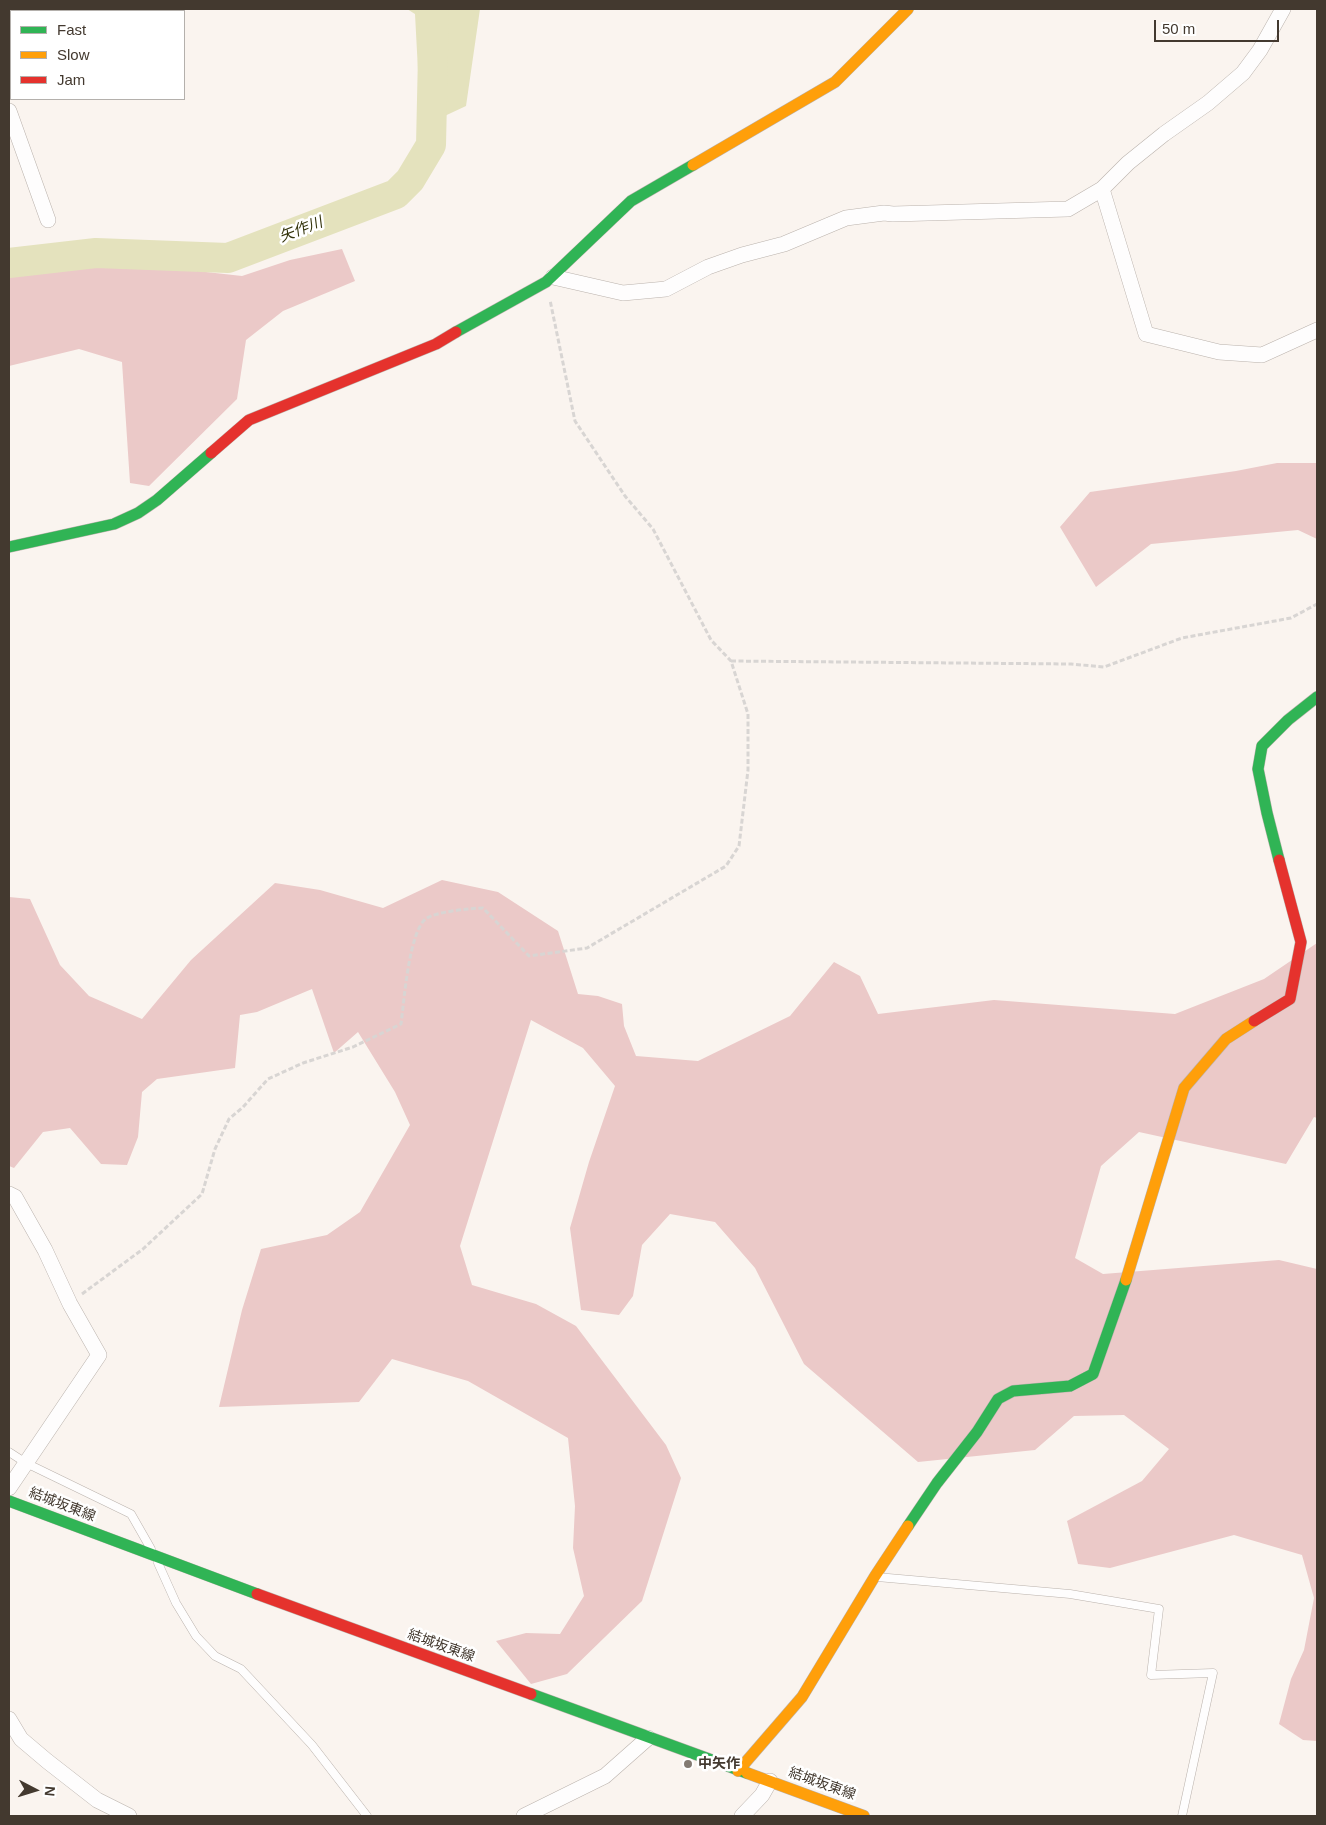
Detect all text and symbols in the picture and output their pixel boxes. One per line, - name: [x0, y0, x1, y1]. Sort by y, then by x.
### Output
- legend: [10, 10, 185, 100]
- scale bar: [1156, 10, 1281, 42]
- text: 50 m: [1162, 20, 1195, 37]
- text: Fast: [57, 21, 86, 38]
- text: Slow: [57, 46, 90, 63]
- text: Jam: [57, 71, 85, 88]
- water label: 矢作川: [277, 214, 325, 246]
- street label: 結城坂東線: [26, 1485, 98, 1525]
- street label: 結城坂東線: [405, 1626, 477, 1666]
- place label: 中矢作: [698, 1756, 740, 1772]
- marker: 中矢作: [682, 1758, 694, 1770]
- street label: 結城坂東線: [786, 1764, 858, 1804]
- north arrow: [10, 1765, 60, 1815]
- text: N: [42, 1786, 58, 1797]

